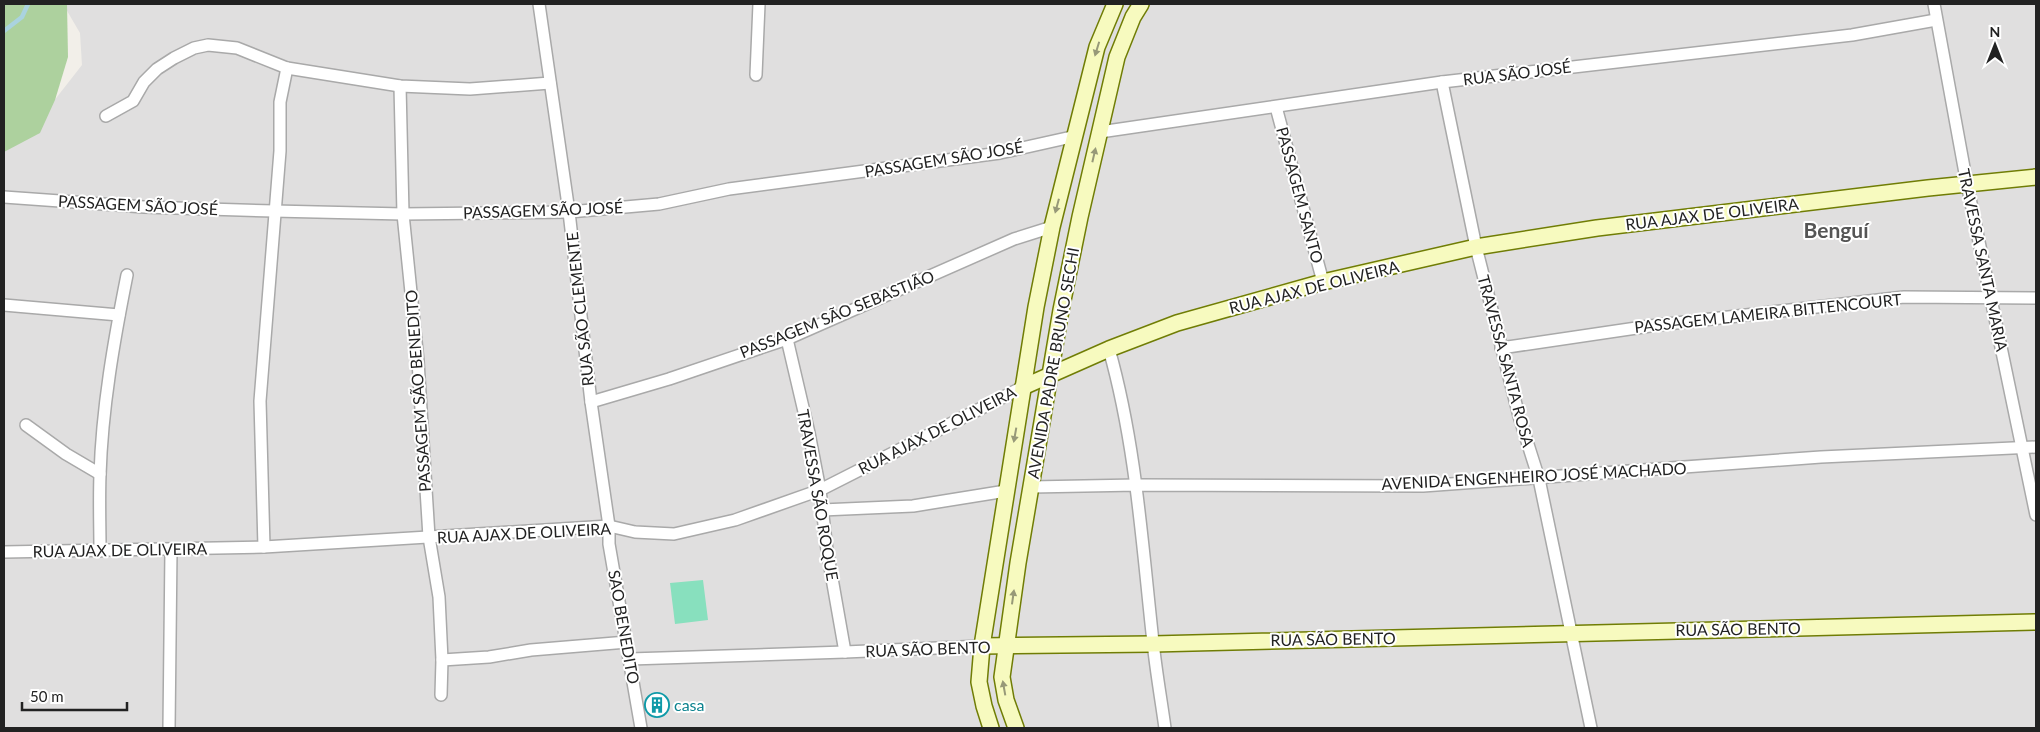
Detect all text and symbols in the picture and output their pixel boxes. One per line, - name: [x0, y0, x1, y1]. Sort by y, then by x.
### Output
- north arrow: [1970, 20, 2020, 70]
- text: N: [1990, 23, 2000, 40]
- one-way arrow: [1092, 41, 1100, 56]
- street label: RUA SÃO JOSÉ: [1462, 56, 1572, 89]
- street label: PASSAGEM SANTO: [1273, 125, 1328, 265]
- street label: PASSAGEM SÃO JOSÉ: [863, 137, 1025, 180]
- one-way arrow: [1090, 148, 1098, 163]
- street label: TRAVESSA SANTA MARIA: [1955, 167, 2012, 353]
- street label: PASSAGEM SÃO JOSÉ: [58, 191, 218, 218]
- street label: RUA AJAX DE OLIVEIRA: [1624, 193, 1800, 234]
- street label: PASSAGEM SÃO JOSÉ: [463, 197, 623, 222]
- one-way arrow: [1053, 199, 1061, 214]
- district label: Benguí: [1803, 217, 1870, 242]
- street label: RUA SÃO CLEMENTE: [562, 231, 597, 387]
- street label: AVENIDA PADRE BRUNO SECHI: [1023, 246, 1082, 480]
- street label: RUA AJAX DE OLIVEIRA: [1227, 256, 1401, 317]
- street label: PASSAGEM SÃO SEBASTIÃO: [737, 266, 937, 361]
- street label: TRAVESSA SANTA ROSA: [1474, 273, 1539, 449]
- street label: PASSAGEM SÃO BENEDITO: [401, 289, 434, 493]
- street label: PASSAGEM LAMEIRA BITTENCOURT: [1633, 289, 1903, 336]
- street label: RUA AJAX DE OLIVEIRA: [855, 381, 1019, 478]
- street label: TRAVESSA SÃO ROQUE: [794, 408, 843, 582]
- one-way arrow: [1011, 427, 1019, 443]
- street label: AVENIDA ENGENHEIRO JOSÉ MACHADO: [1381, 458, 1687, 493]
- street label: RUA AJAX DE OLIVEIRA: [436, 518, 612, 547]
- street label: RUA AJAX DE OLIVEIRA: [33, 538, 208, 561]
- street label: SAO BENEDITO: [605, 568, 644, 686]
- one-way arrow: [1009, 589, 1017, 605]
- street label: RUA SÃO BENTO: [1675, 618, 1801, 639]
- street label: RUA SÃO BENTO: [1270, 628, 1396, 649]
- street label: RUA SÃO BENTO: [865, 637, 991, 660]
- one-way arrow: [999, 679, 1007, 695]
- scale bar: [22, 680, 128, 712]
- text: 50 m: [30, 687, 64, 705]
- building icon: casa: [644, 692, 670, 718]
- place label: casa: [674, 695, 704, 714]

